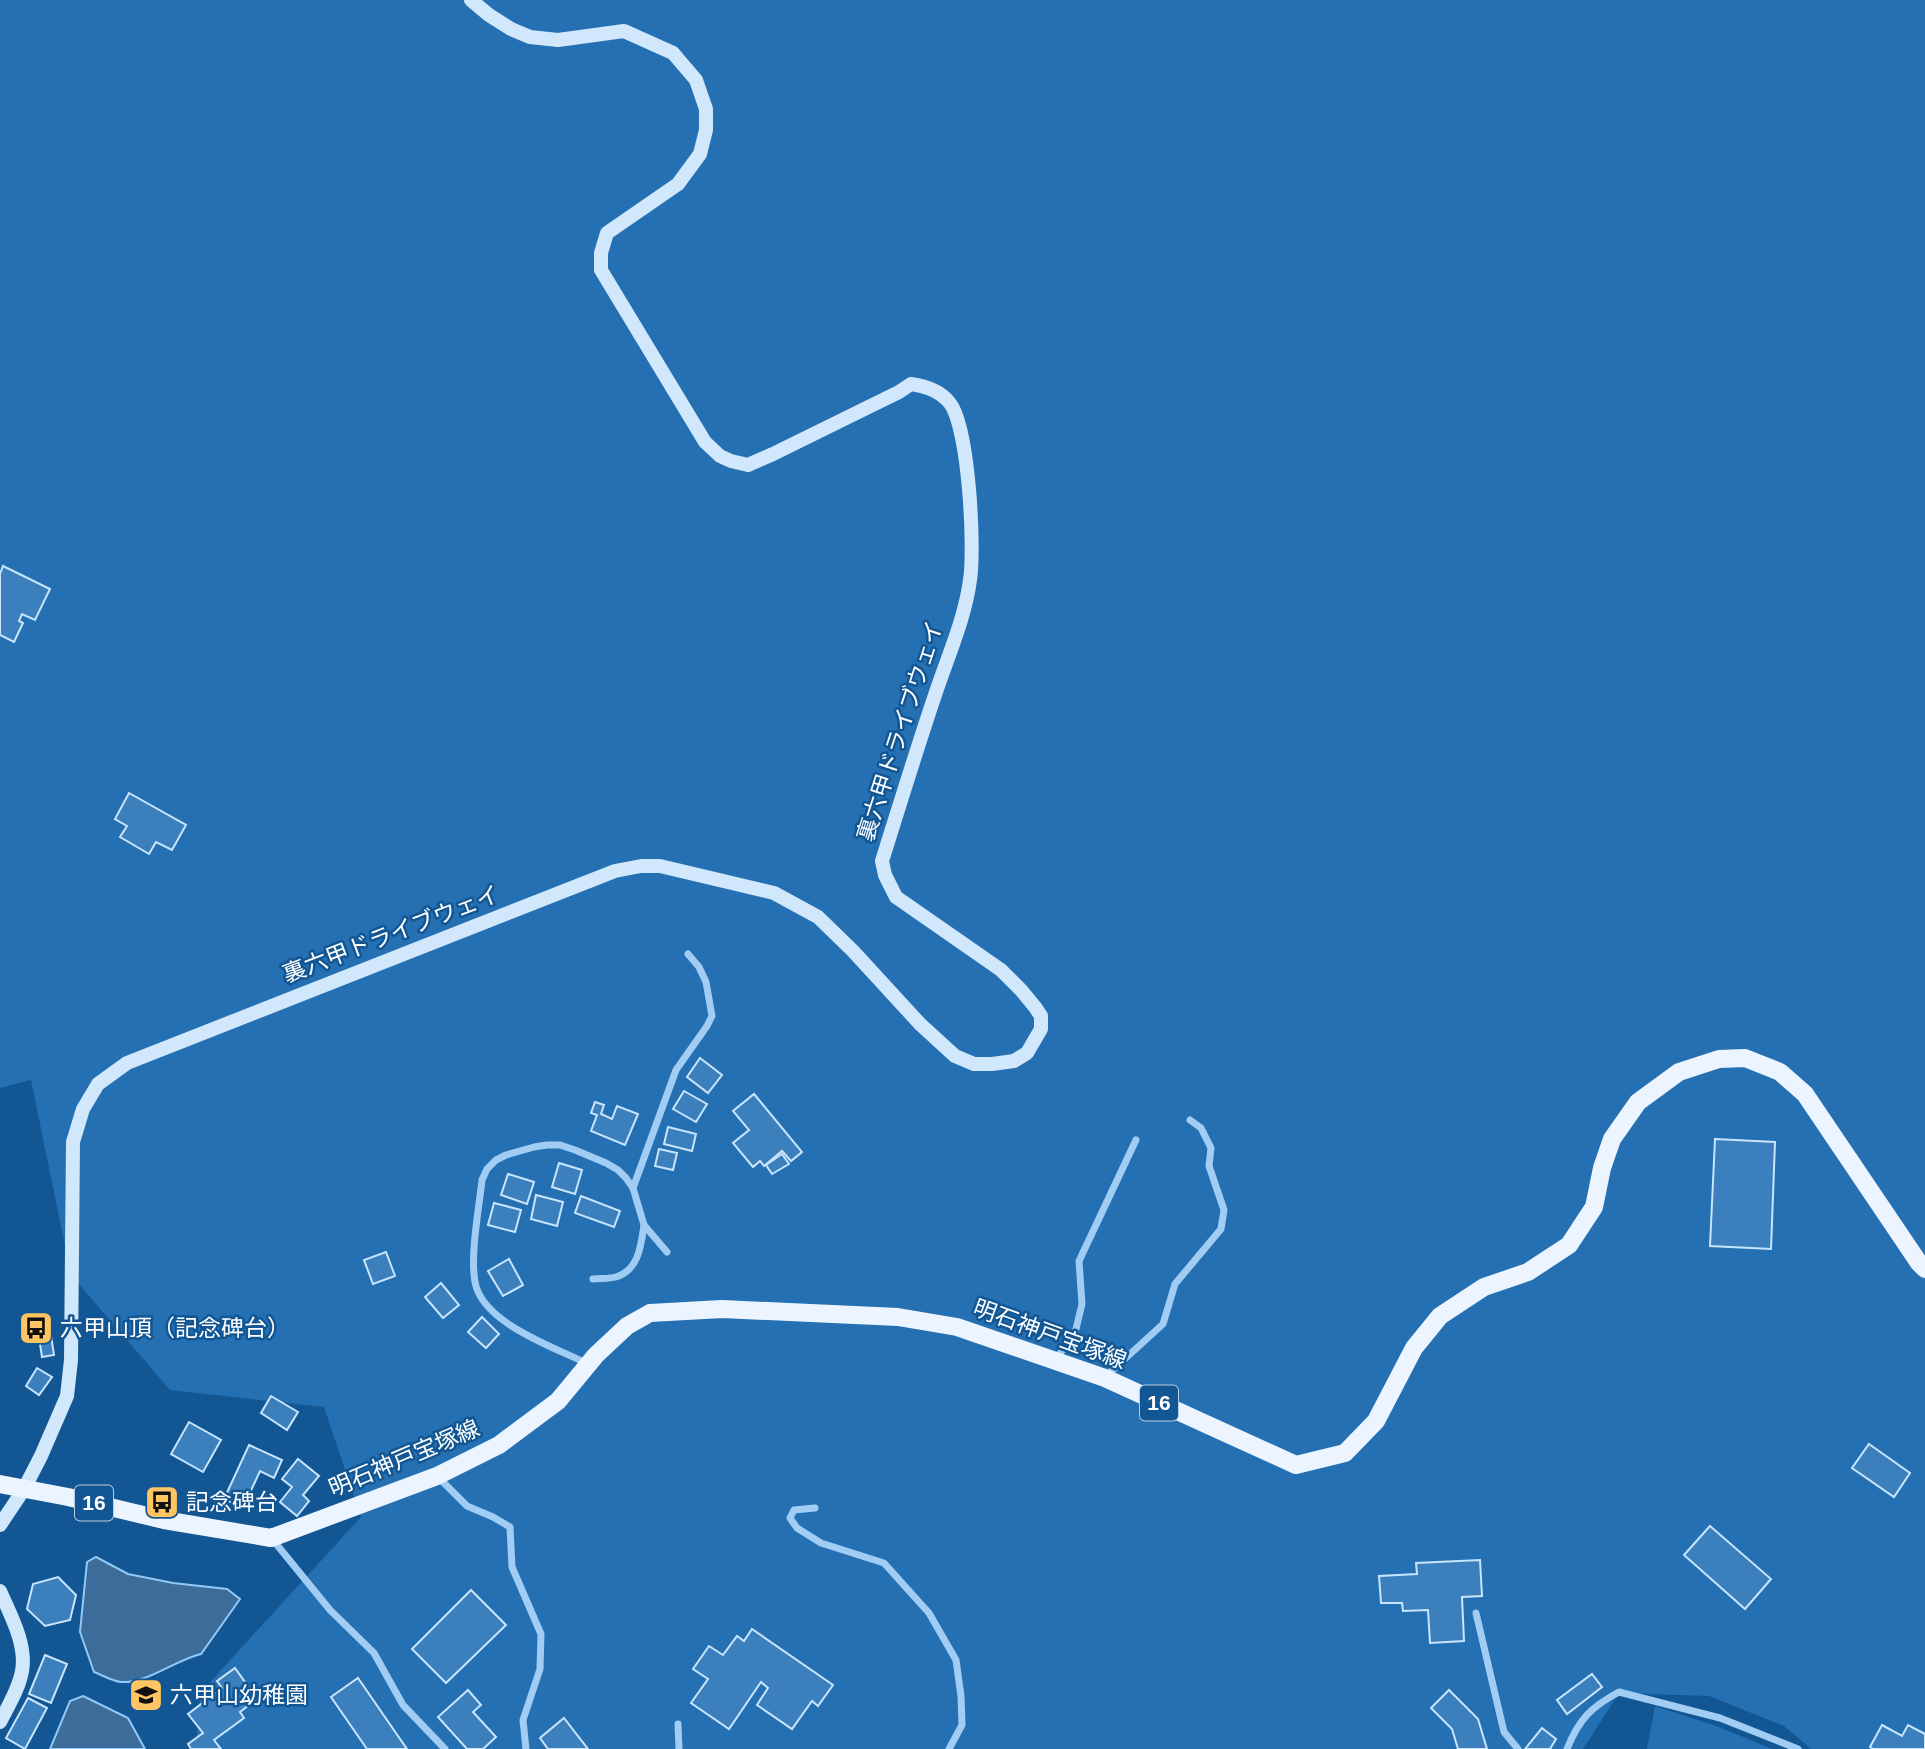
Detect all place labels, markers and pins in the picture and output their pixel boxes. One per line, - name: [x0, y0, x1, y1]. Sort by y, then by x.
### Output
- bus stop icon: 六甲山頂（記念碑台）: [17, 1309, 55, 1347]
- place label: 六甲山頂（記念碑台）: [60, 1315, 290, 1341]
- bus stop icon: 記念碑台: [143, 1483, 181, 1521]
- place label: 記念碑台: [186, 1489, 278, 1515]
- school or university icon: 六甲山幼稚園: [127, 1676, 165, 1714]
- place label: 六甲山幼稚園: [170, 1682, 308, 1708]

